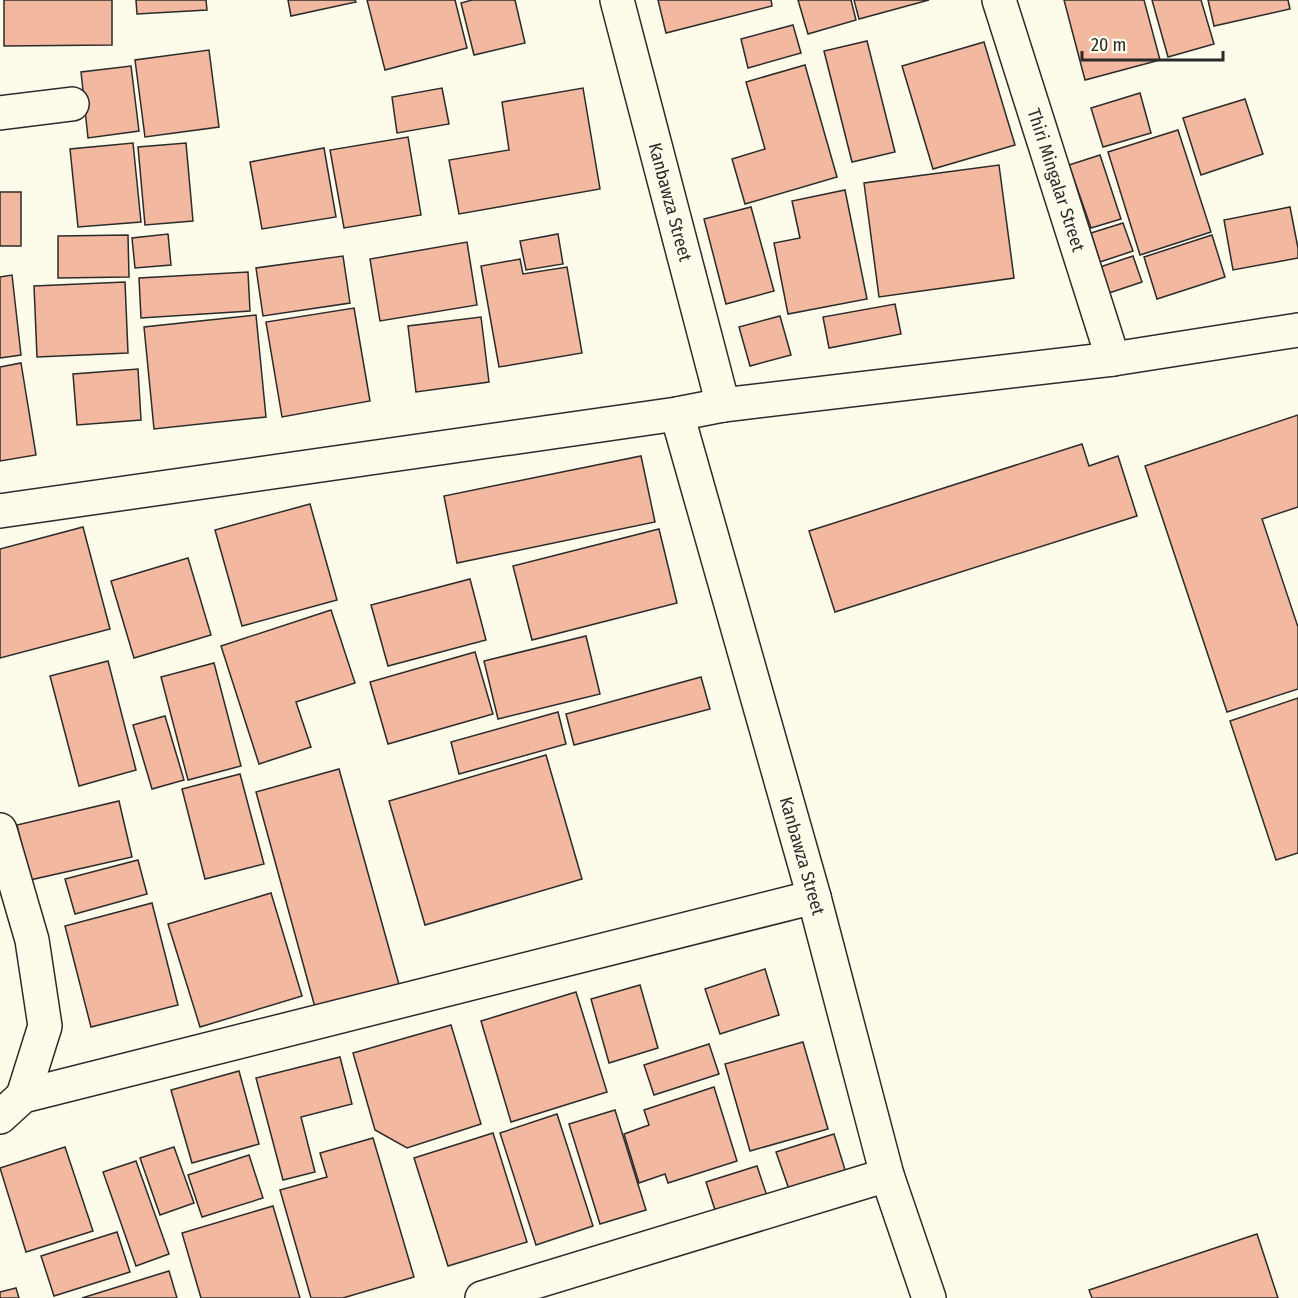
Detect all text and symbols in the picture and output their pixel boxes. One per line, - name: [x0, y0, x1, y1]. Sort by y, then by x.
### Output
- scale bar: [1082, 24, 1223, 62]
- text: 20 m: [1091, 34, 1126, 56]
- street label: Thiri Mingalar Street: [1022, 106, 1090, 254]
- street label: Kanbawza Street: [644, 140, 696, 264]
- street label: Kanbawza Street: [775, 794, 829, 918]

